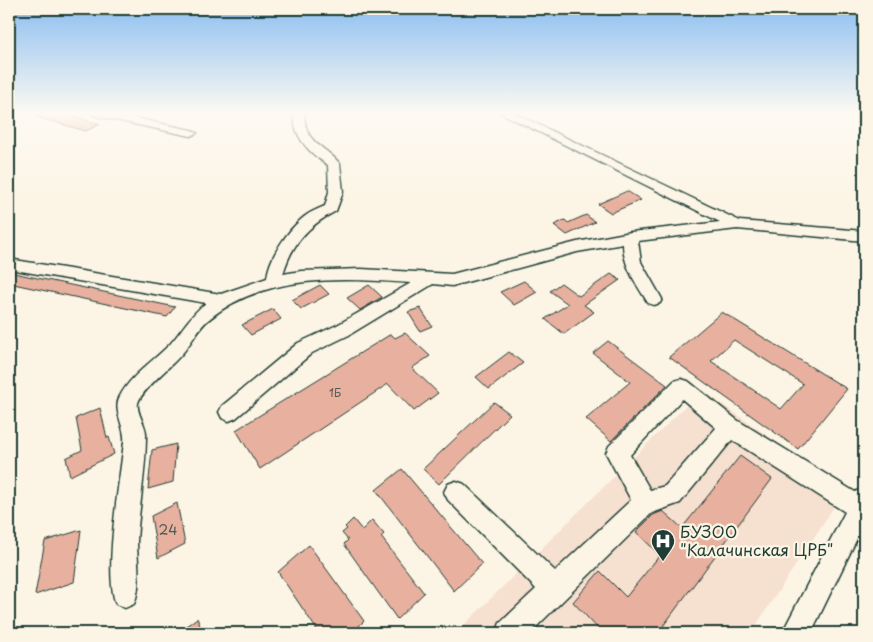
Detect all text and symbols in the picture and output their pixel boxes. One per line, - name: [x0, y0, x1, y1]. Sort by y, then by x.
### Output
- house number: 1Б: [329, 384, 341, 401]
- house number: 24: [159, 519, 177, 540]
- place label: БУЗОО "Калачинская ЦРБ": [680, 519, 833, 561]
- hospital icon: БУЗОО "Калачинская ЦРБ": [650, 528, 676, 562]

